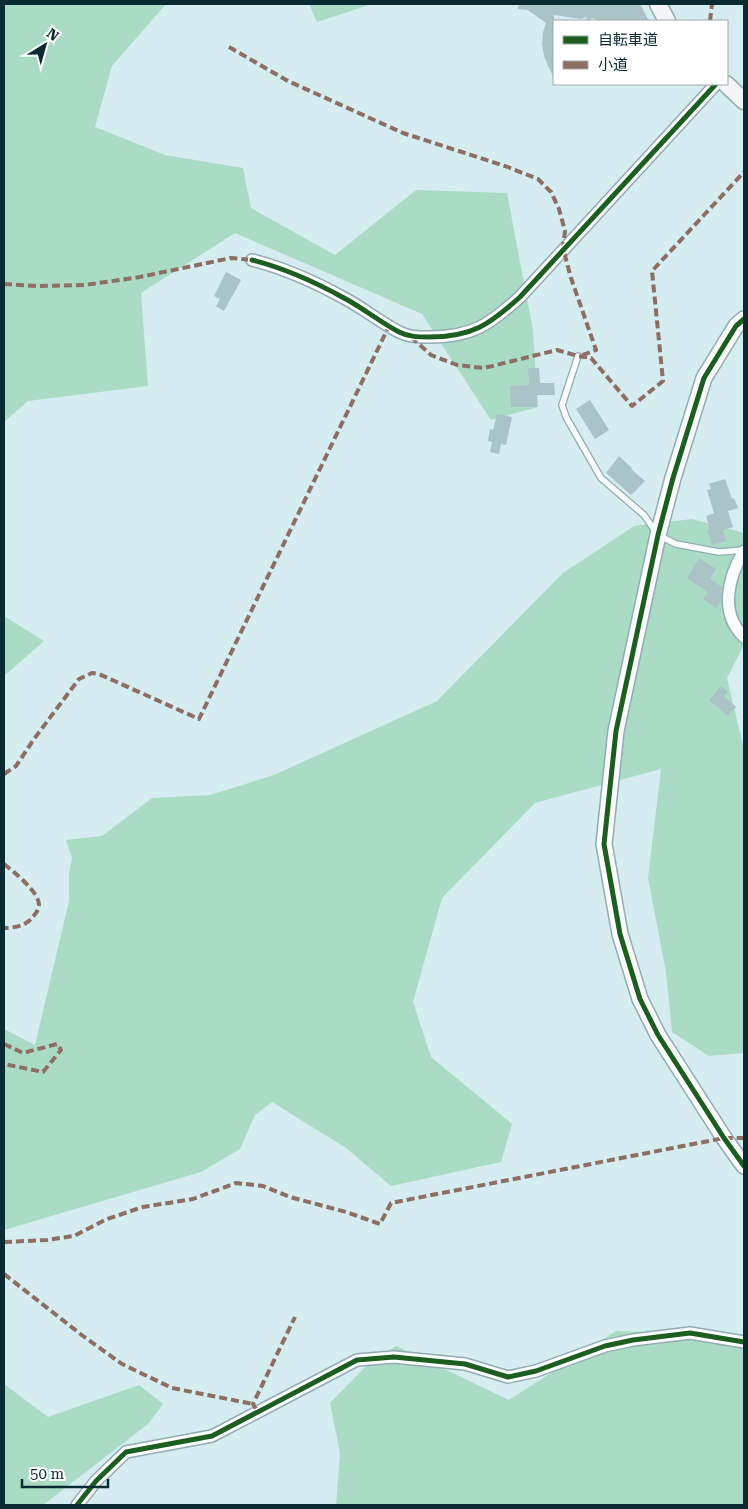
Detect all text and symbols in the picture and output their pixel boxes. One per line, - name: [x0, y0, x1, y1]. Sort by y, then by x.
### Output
- north arrow: [20, 20, 70, 70]
- legend: [553, 20, 728, 85]
- text: N: [44, 25, 62, 44]
- text: 自転車道: [598, 31, 658, 49]
- text: 小道: [598, 56, 628, 74]
- scale bar: [22, 1456, 109, 1488]
- text: 50 m: [30, 1465, 65, 1483]

